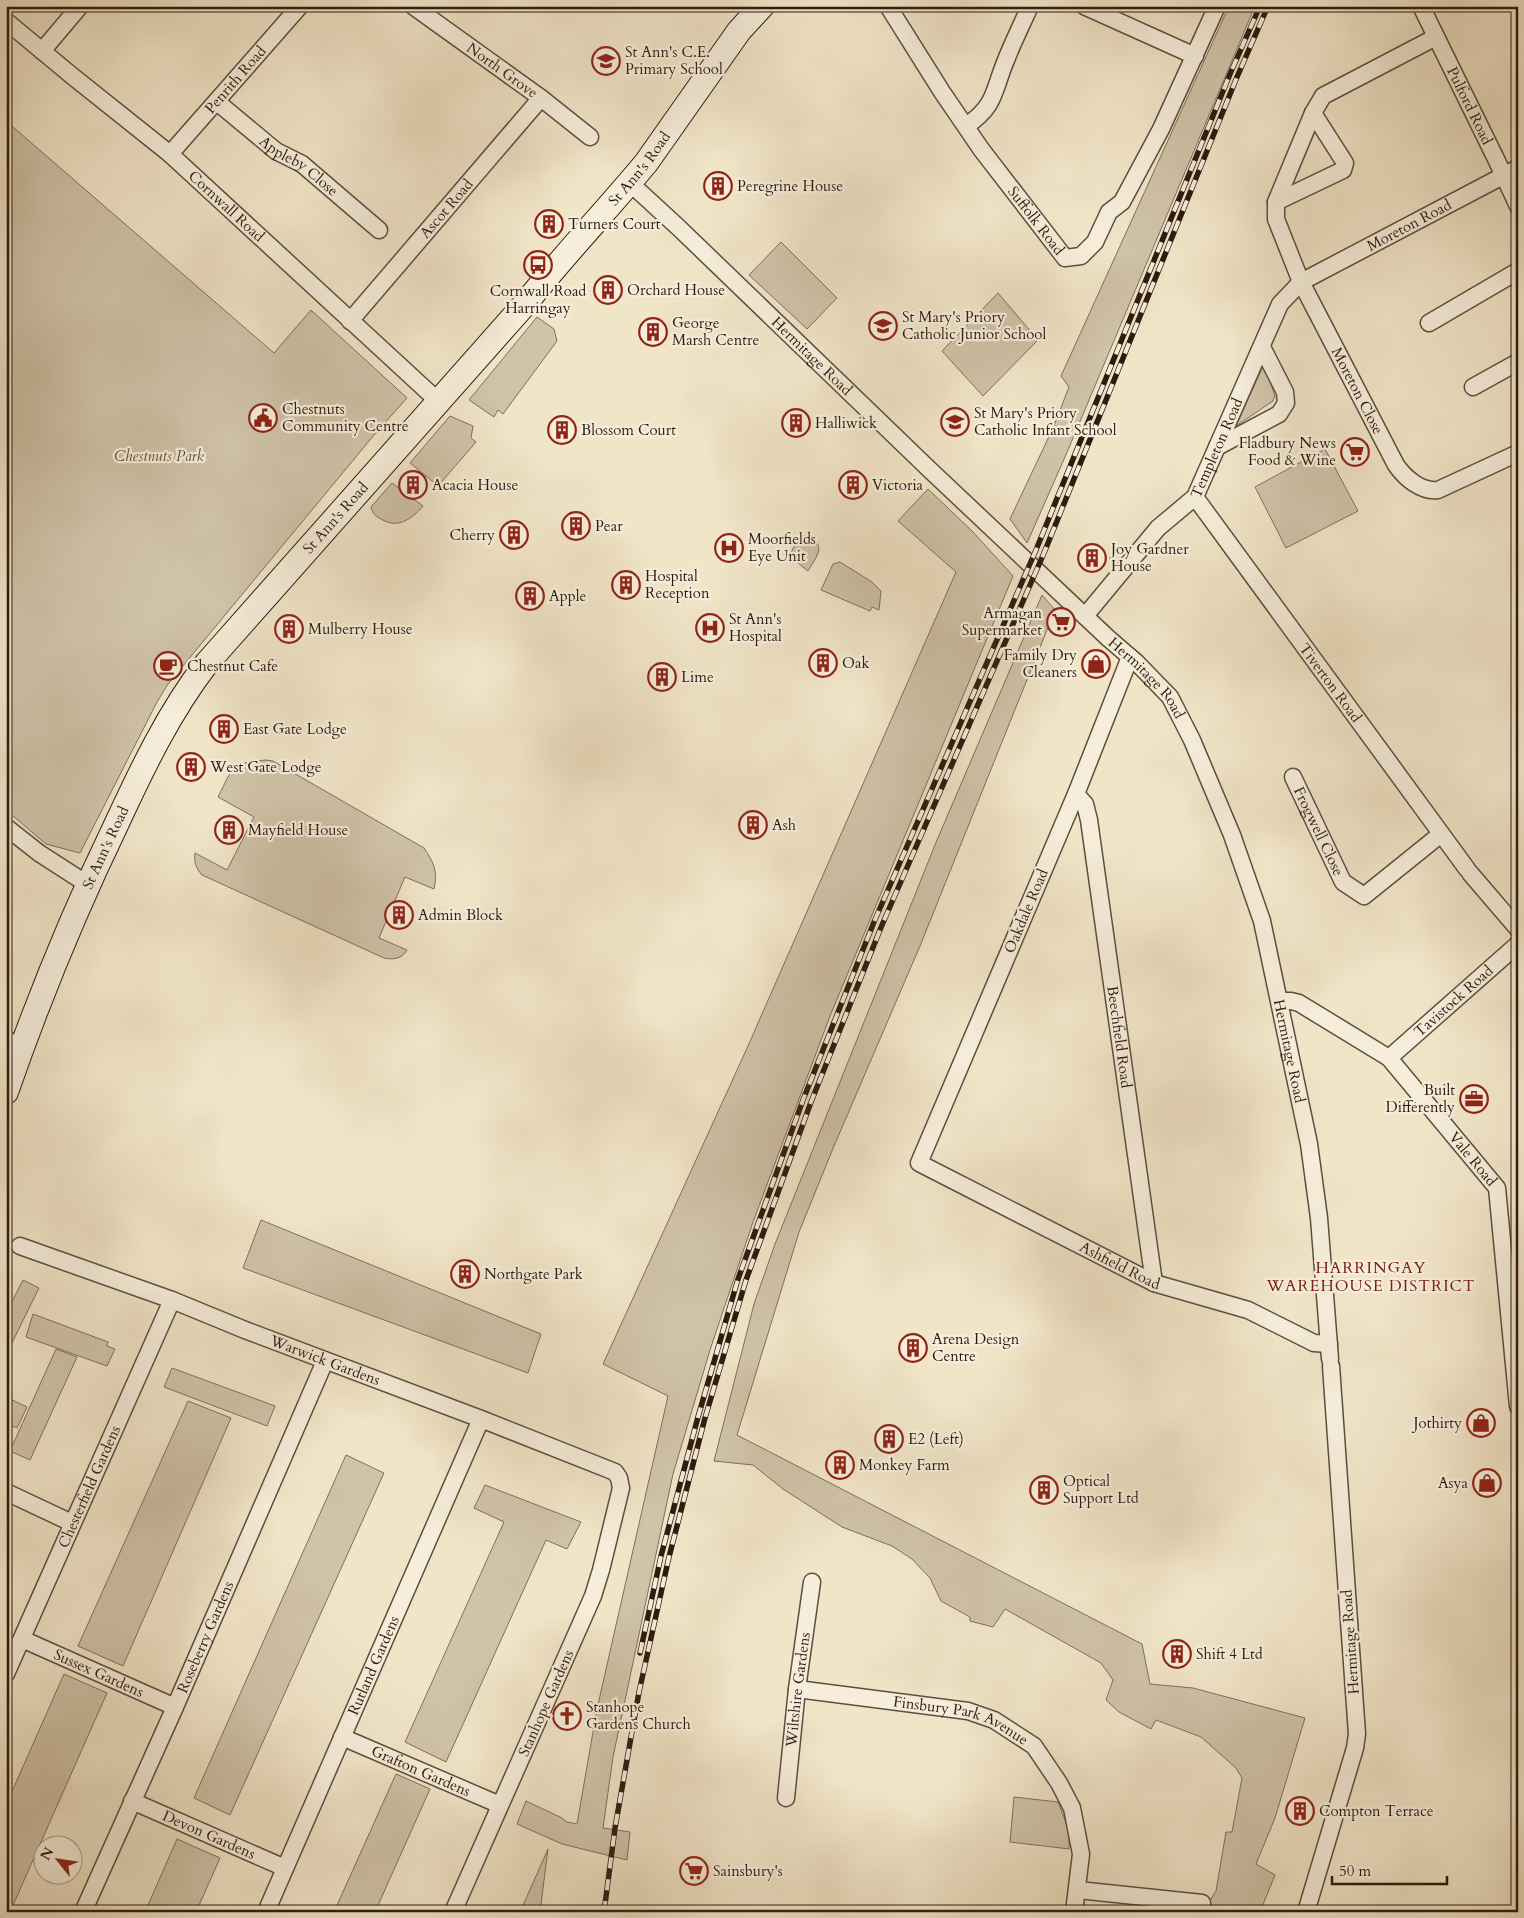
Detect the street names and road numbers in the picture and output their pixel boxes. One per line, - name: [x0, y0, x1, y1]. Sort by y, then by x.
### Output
- street label: North Grove: [463, 38, 542, 103]
- street label: Penrith Road: [200, 41, 271, 118]
- street label: Pulford Road: [1442, 64, 1497, 148]
- street label: St Ann's Road: [604, 128, 675, 210]
- street label: Appleby Close: [255, 131, 342, 201]
- street label: Cornwall Road: [184, 166, 269, 246]
- street label: Ascot Road: [415, 175, 477, 243]
- street label: Suffolk Road: [1003, 182, 1069, 259]
- street label: Moreton Road: [1363, 195, 1455, 256]
- street label: Hermitage Road: [767, 312, 857, 400]
- street label: Moreton Close: [1327, 344, 1388, 438]
- street label: Templeton Road: [1186, 395, 1247, 501]
- street label: St Ann's Road: [298, 478, 373, 558]
- street label: Hermitage Road: [1104, 633, 1189, 722]
- street label: Tiverton Road: [1295, 639, 1366, 726]
- street label: Frogwell Close: [1289, 783, 1349, 879]
- street label: St Ann's Road: [77, 803, 133, 892]
- street label: Oakdale Road: [999, 866, 1053, 956]
- street label: Tavistock Road: [1410, 961, 1497, 1041]
- street label: Beechfield Road: [1102, 985, 1137, 1089]
- street label: Hermitage Road: [1269, 998, 1310, 1105]
- street label: Vale Road: [1444, 1128, 1501, 1190]
- street label: Ashfield Road: [1076, 1237, 1162, 1294]
- street label: Warwick Gardens: [267, 1330, 383, 1390]
- street label: Chesterfield Gardens: [53, 1422, 125, 1551]
- street label: Roseberry Gardens: [172, 1578, 238, 1696]
- street label: Hermitage Road: [1336, 1589, 1364, 1695]
- street label: Rutland Gardens: [343, 1613, 404, 1718]
- street label: Wiltshire Gardens: [781, 1631, 815, 1749]
- street label: Sussex Gardens: [51, 1644, 147, 1702]
- street label: Stanhope Gardens: [514, 1647, 578, 1759]
- street label: Finsbury Park Avenue: [892, 1691, 1032, 1750]
- street label: Grafton Gardens: [368, 1741, 474, 1801]
- street label: Devon Gardens: [159, 1806, 259, 1864]

